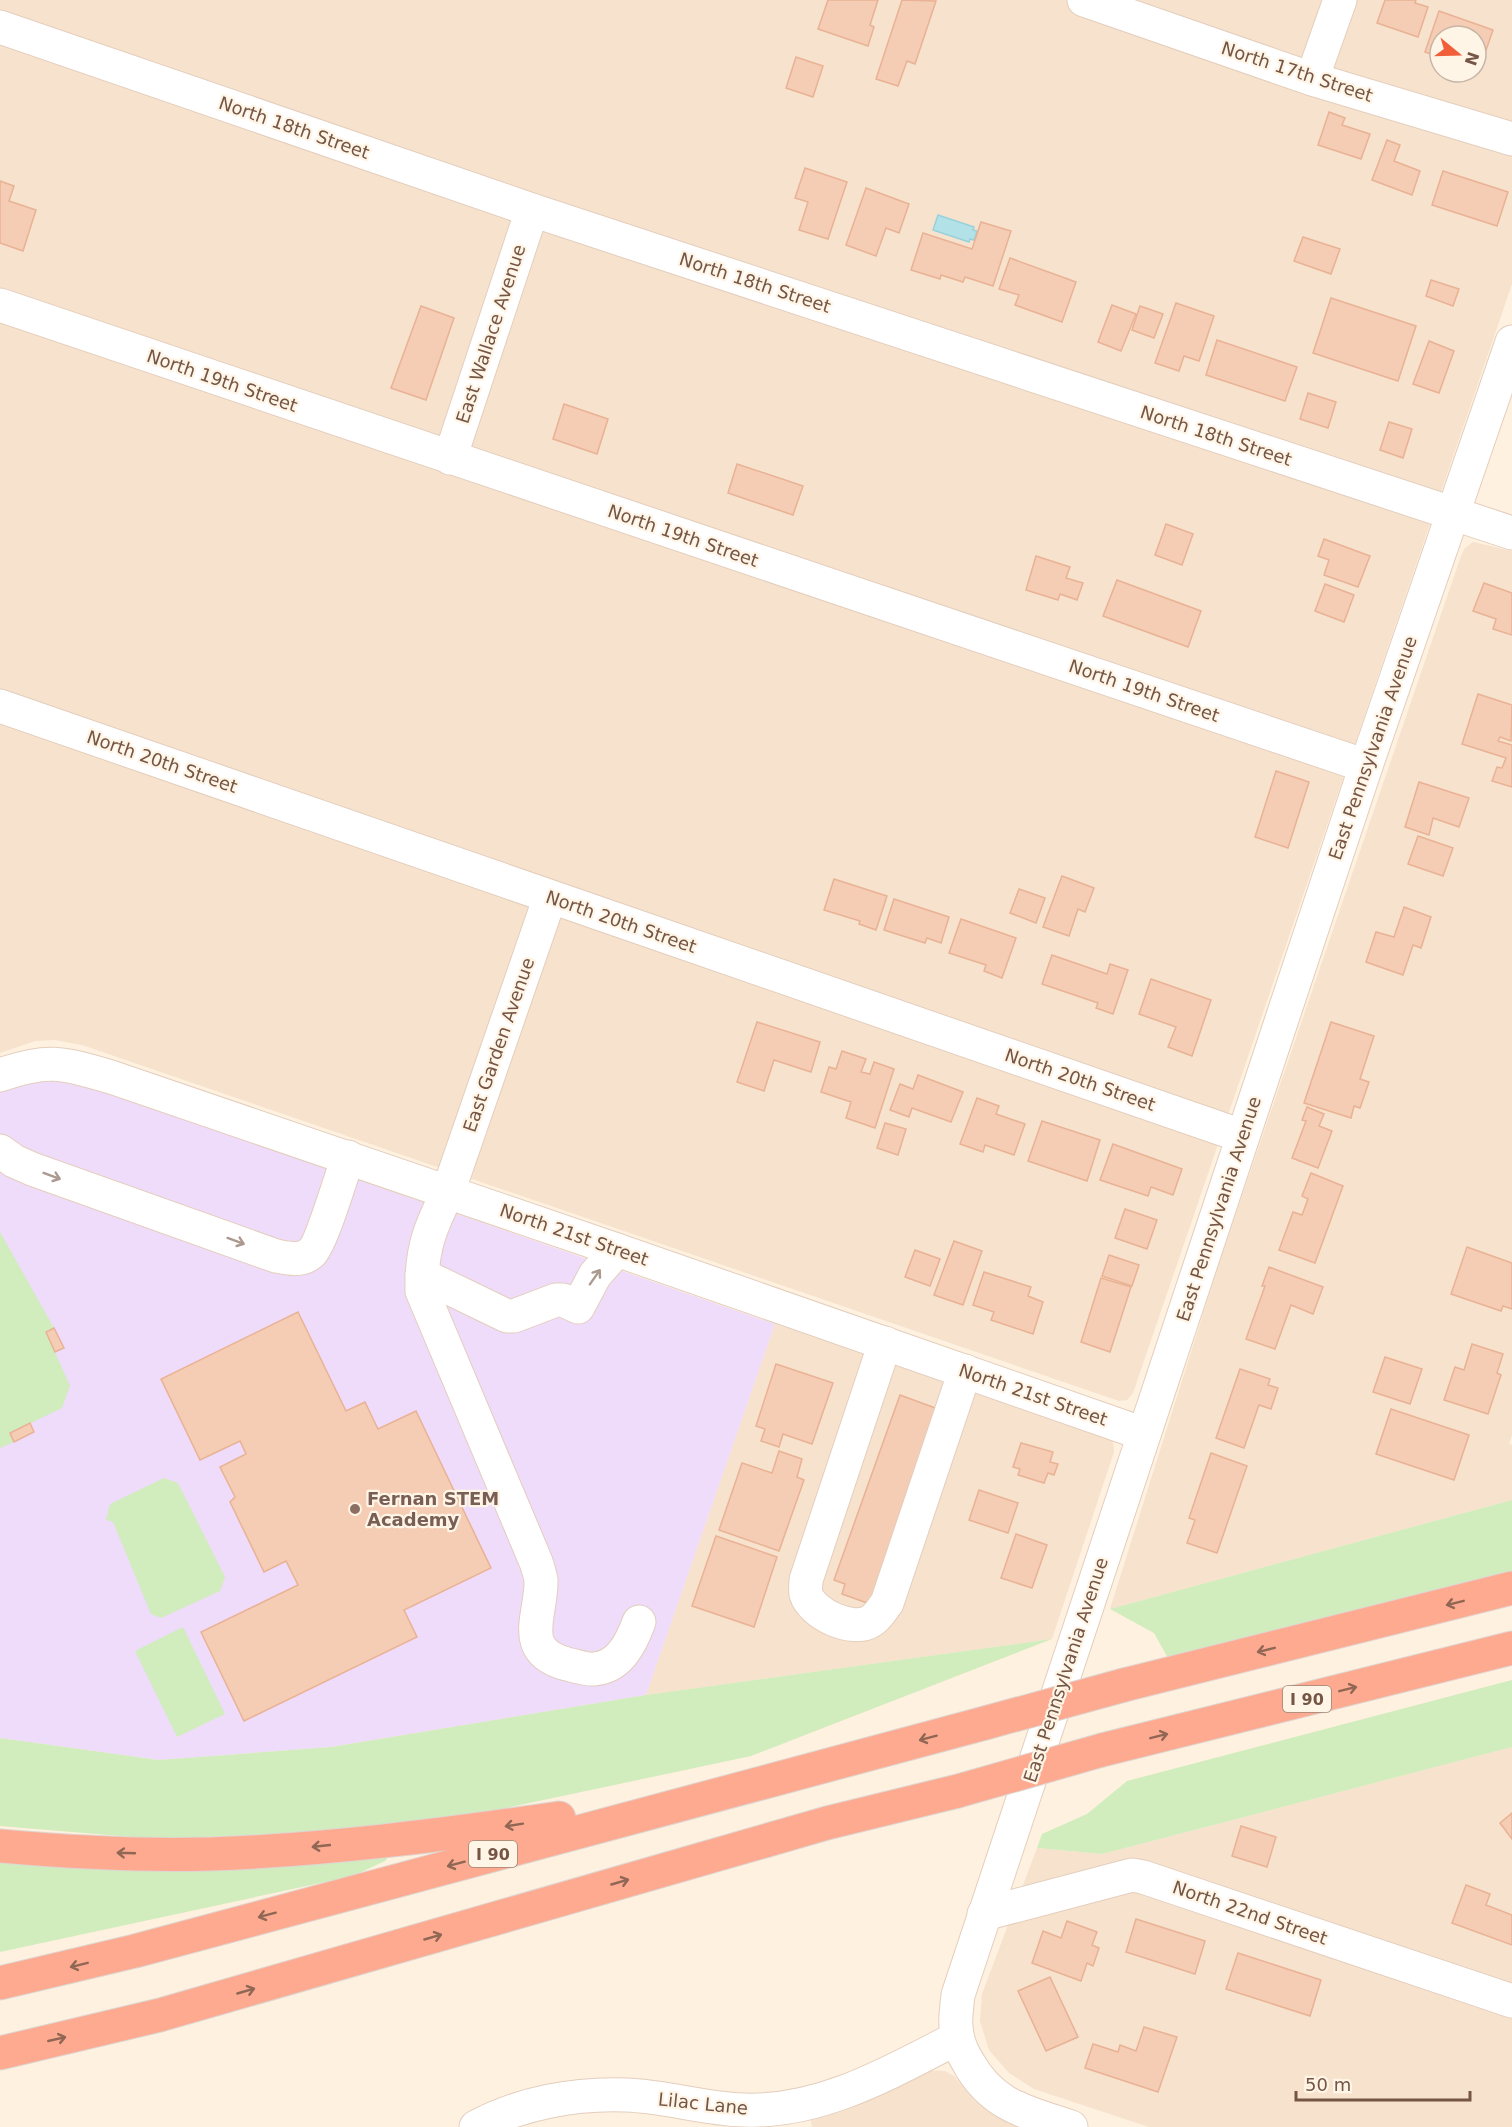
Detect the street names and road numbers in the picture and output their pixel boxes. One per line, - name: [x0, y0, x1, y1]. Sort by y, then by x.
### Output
- street label: North 17th Street: [1219, 37, 1375, 106]
- street label: North 18th Street: [216, 92, 372, 163]
- street label: East Wallace Avenue: [452, 242, 529, 426]
- street label: North 18th Street: [677, 248, 833, 317]
- street label: North 19th Street: [144, 345, 300, 416]
- street label: North 18th Street: [1138, 401, 1294, 470]
- street label: North 19th Street: [605, 500, 761, 571]
- street label: East Pennsylvania Avenue: [1324, 633, 1421, 863]
- street label: North 19th Street: [1066, 655, 1222, 726]
- street label: North 20th Street: [84, 726, 240, 797]
- street label: North 20th Street: [543, 886, 699, 957]
- street label: East Garden Avenue: [459, 955, 538, 1135]
- street label: North 20th Street: [1002, 1044, 1158, 1115]
- street label: East Pennsylvania Avenue: [1172, 1094, 1265, 1324]
- street label: North 21st Street: [497, 1199, 651, 1270]
- street label: North 21st Street: [956, 1359, 1110, 1430]
- street label: East Pennsylvania Avenue: [1019, 1555, 1112, 1785]
- road number: I 90: [1283, 1686, 1331, 1712]
- road number: I 90: [469, 1841, 517, 1867]
- street label: North 22nd Street: [1170, 1876, 1330, 1949]
- street label: Lilac Lane: [657, 2088, 749, 2119]

